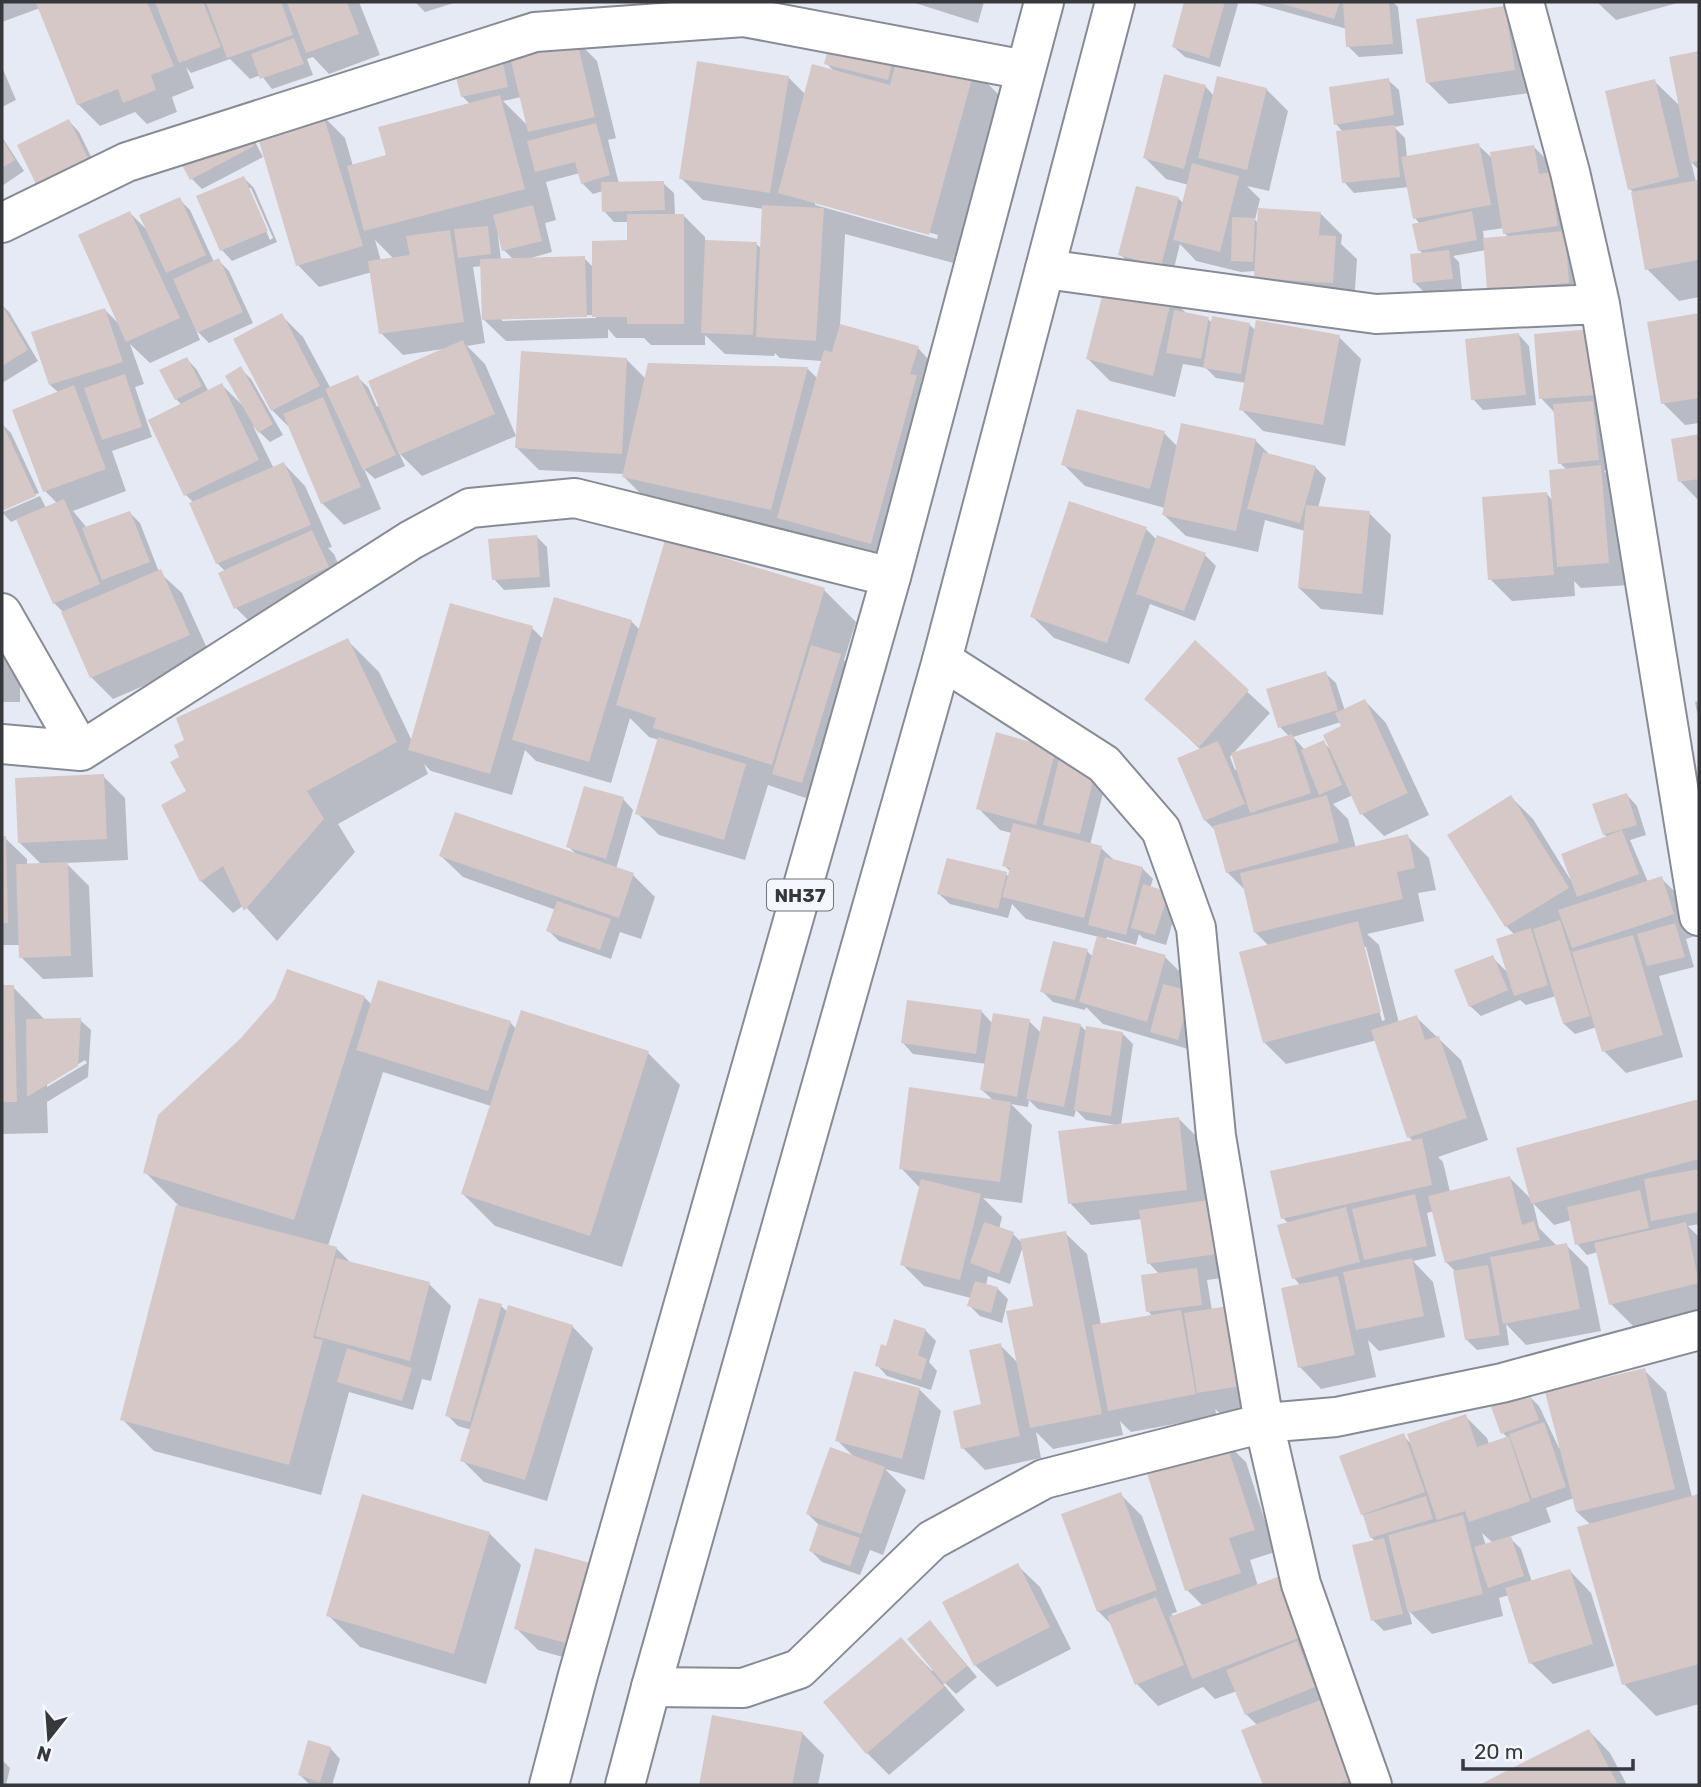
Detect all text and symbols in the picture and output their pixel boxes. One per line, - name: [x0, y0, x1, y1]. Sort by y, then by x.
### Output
- road number: NH37: [767, 880, 833, 911]
- north arrow: [14, 1703, 84, 1773]
- scale bar: [1463, 1728, 1633, 1772]
- text: 20 m: [1474, 1739, 1523, 1764]
- text: N: [34, 1741, 54, 1767]

